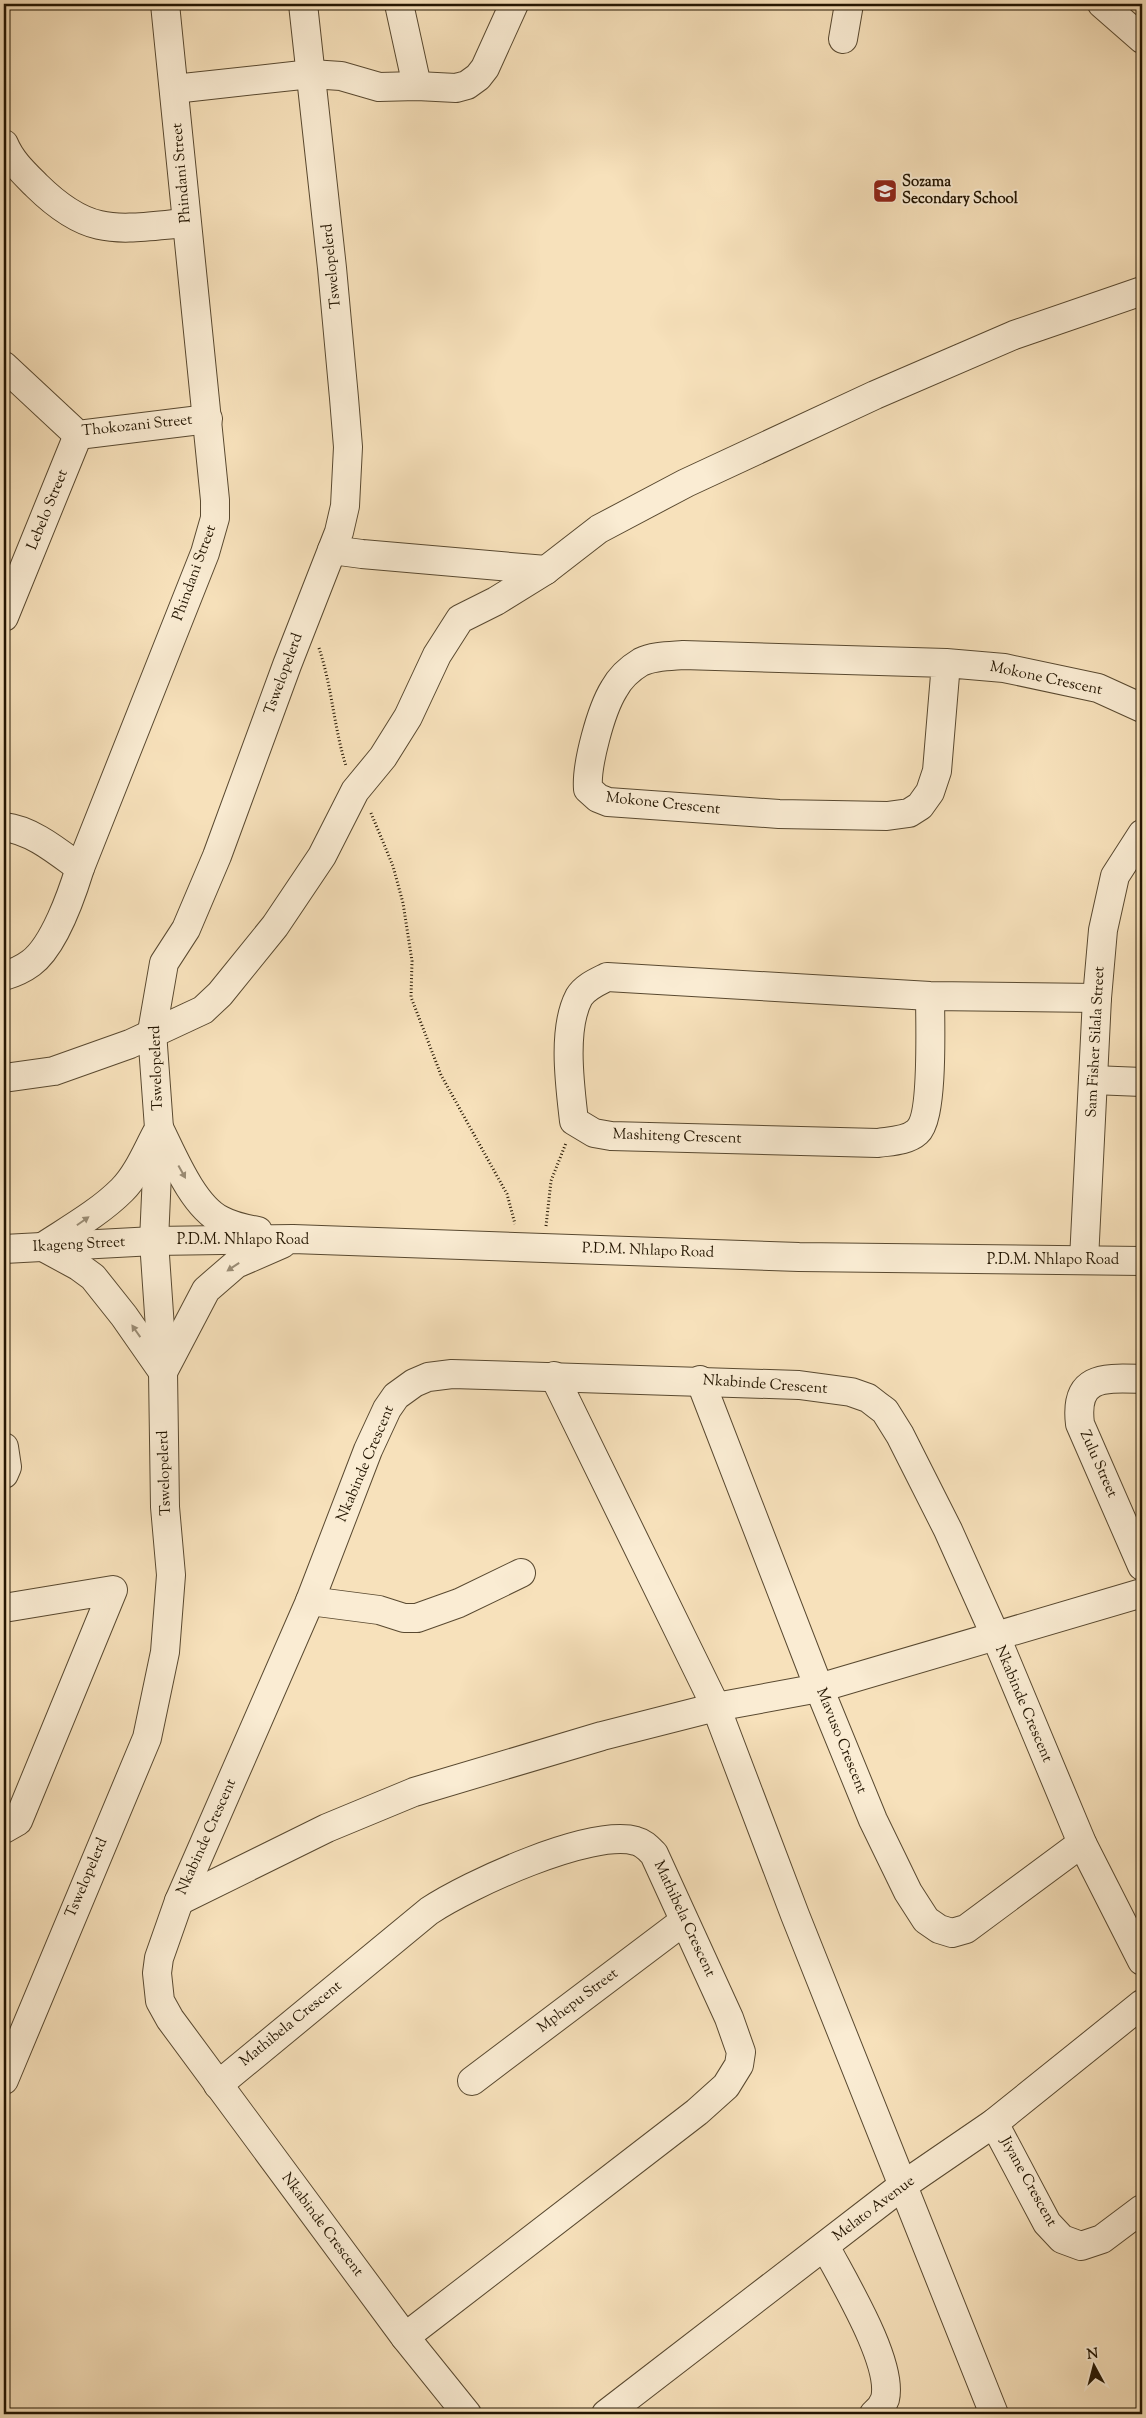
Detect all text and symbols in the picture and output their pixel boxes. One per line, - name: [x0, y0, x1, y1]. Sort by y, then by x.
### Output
- street label: Phindani Street: [167, 122, 197, 224]
- place label: Sozama Secondary School: [902, 172, 1019, 210]
- school or university icon: Sozama Secondary School: [872, 178, 898, 204]
- street label: Tswelopelerd: [317, 222, 347, 310]
- street label: Thokozani Street: [81, 410, 193, 442]
- street label: Lebelo Street: [22, 467, 74, 553]
- street label: Phindani Street: [168, 522, 222, 624]
- street label: Tswelopelerd: [260, 630, 309, 718]
- street label: Mokone Crescent: [988, 657, 1104, 701]
- street label: Mokone Crescent: [605, 788, 721, 820]
- street label: Sam Fisher Silala Street: [1082, 966, 1110, 1118]
- street label: Tswelopelerd: [145, 1024, 169, 1111]
- street label: Mashiteng Crescent: [612, 1124, 742, 1150]
- one-way arrow: [177, 1165, 186, 1178]
- one-way arrow: [76, 1216, 90, 1226]
- street label: P.D.M. Nhlapo Road: [177, 1230, 310, 1251]
- street label: Ikageng Street: [32, 1232, 126, 1258]
- street label: P.D.M. Nhlapo Road: [581, 1238, 715, 1264]
- street label: P.D.M. Nhlapo Road: [987, 1250, 1120, 1271]
- one-way arrow: [226, 1262, 240, 1272]
- one-way arrow: [131, 1325, 141, 1338]
- street label: Nkabinde Crescent: [702, 1370, 828, 1400]
- street label: Nkabinde Crescent: [332, 1402, 400, 1526]
- street label: Zulu Street: [1074, 1427, 1122, 1501]
- street label: Tswelopelerd: [153, 1429, 177, 1516]
- street label: Nkabinde Crescent: [989, 1642, 1057, 1766]
- street label: Mavuso Crescent: [810, 1685, 872, 1797]
- street label: Nkabinde Crescent: [172, 1776, 242, 1898]
- street label: Tswelopelerd: [61, 1834, 114, 1921]
- street label: Mathibela Crescent: [648, 1857, 720, 1981]
- street label: Mphepu Street: [533, 1964, 623, 2038]
- street label: Mathibela Crescent: [235, 1976, 347, 2072]
- street label: Jiyane Crescent: [994, 2132, 1061, 2231]
- street label: Nkabinde Crescent: [276, 2169, 368, 2281]
- street label: Melato Avenue: [829, 2171, 919, 2247]
- north arrow: [1068, 2340, 1118, 2390]
- text: N: [1086, 2344, 1099, 2366]

